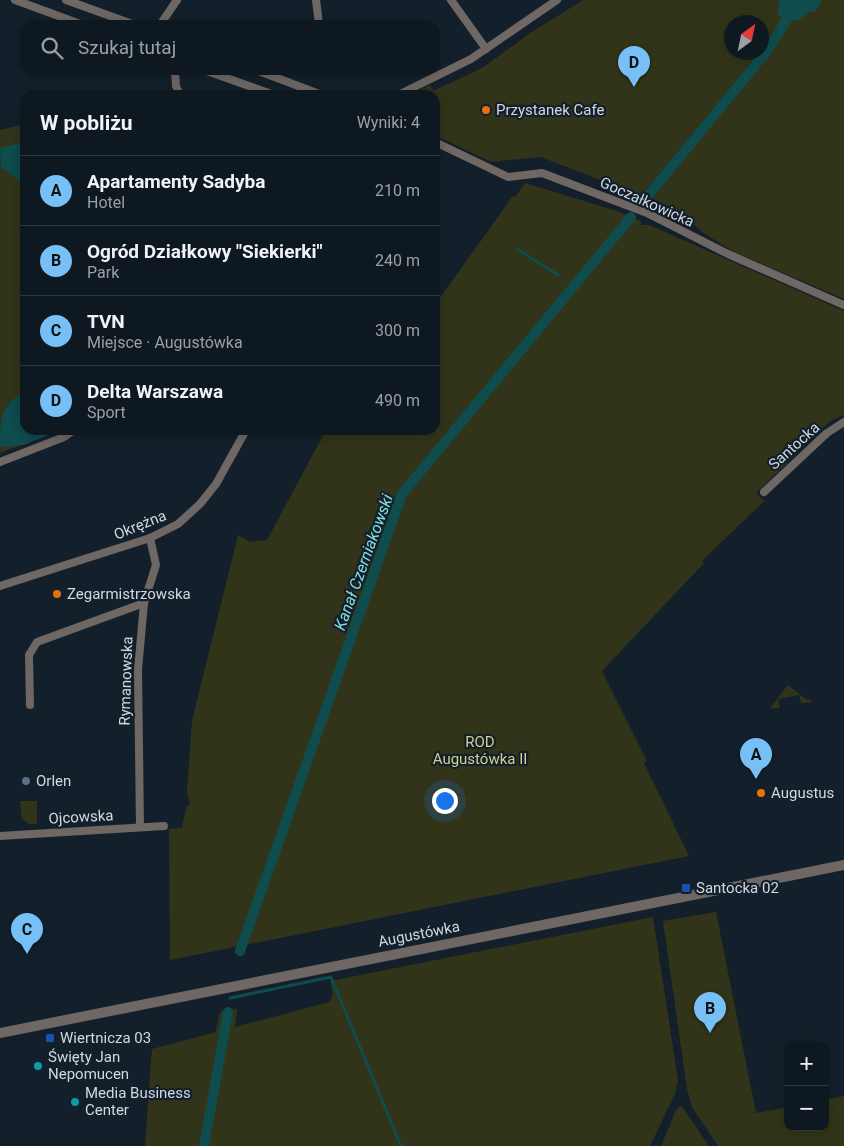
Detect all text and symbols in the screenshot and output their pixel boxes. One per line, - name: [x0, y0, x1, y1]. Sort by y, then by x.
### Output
- north arrow: [724, 15, 769, 60]
- search box: [20, 20, 440, 75]
- icon: search: [38, 34, 66, 62]
- text: Szukaj tutaj: [78, 36, 176, 59]
- pin: D: [618, 46, 650, 87]
- place label: Przystanek Cafe: [496, 101, 604, 119]
- marker: Przystanek Cafe: [480, 104, 492, 116]
- text: W pobliżu: [40, 111, 133, 135]
- text: Wyniki: 4: [357, 113, 420, 132]
- text: Apartamenty Sadyba: [87, 170, 265, 193]
- street label: Goczałkowicka: [597, 173, 697, 231]
- text: A: [51, 181, 61, 200]
- text: 210 m: [375, 181, 420, 200]
- text: Hotel: [87, 193, 125, 212]
- text: Ogród Działkowy "Siekierki": [87, 240, 323, 263]
- text: B: [51, 251, 61, 270]
- text: 240 m: [375, 251, 420, 270]
- text: Park: [87, 263, 119, 282]
- text: TVN: [87, 310, 125, 333]
- text: C: [51, 321, 61, 340]
- text: 300 m: [375, 321, 420, 340]
- text: Miejsce · Augustówka: [87, 333, 243, 352]
- text: Delta Warszawa: [87, 380, 223, 403]
- text: D: [51, 391, 61, 410]
- text: 490 m: [375, 391, 420, 410]
- text: Sport: [87, 403, 126, 422]
- street label: Santocka: [765, 418, 823, 474]
- water label: Kanał Czerniakowski: [330, 491, 397, 633]
- street label: Okrężna: [111, 506, 169, 544]
- place label: Zegarmistrzowska: [67, 585, 191, 603]
- marker: Zegarmistrzowska: [51, 588, 63, 600]
- street label: Rymanowska: [115, 636, 137, 726]
- park label: ROD Augustówka II: [433, 733, 527, 768]
- pin: A: [740, 738, 772, 779]
- place label: Orlen: [36, 772, 71, 790]
- marker: Orlen: [20, 775, 32, 787]
- place label: Augustus: [771, 784, 834, 802]
- marker: Augustus: [755, 787, 767, 799]
- your location: [432, 788, 458, 814]
- street label: Ojcowska: [48, 806, 114, 828]
- place label: Santocka 02: [696, 879, 779, 897]
- marker: Santocka 02: [680, 882, 692, 894]
- pin: C: [11, 913, 43, 954]
- street label: Augustówka: [377, 917, 461, 951]
- pin: B: [694, 992, 726, 1033]
- place label: Wiertnicza 03: [60, 1029, 151, 1047]
- marker: Wiertnicza 03: [44, 1032, 56, 1044]
- map controls: [784, 1041, 829, 1131]
- button: +: [784, 1041, 829, 1086]
- place label: Święty Jan Nepomucen: [48, 1048, 129, 1083]
- marker: Święty Jan Nepomucen: [32, 1060, 44, 1072]
- place label: Media Business Center: [85, 1084, 191, 1119]
- button: −: [784, 1086, 829, 1131]
- marker: Media Business Center: [69, 1096, 81, 1108]

